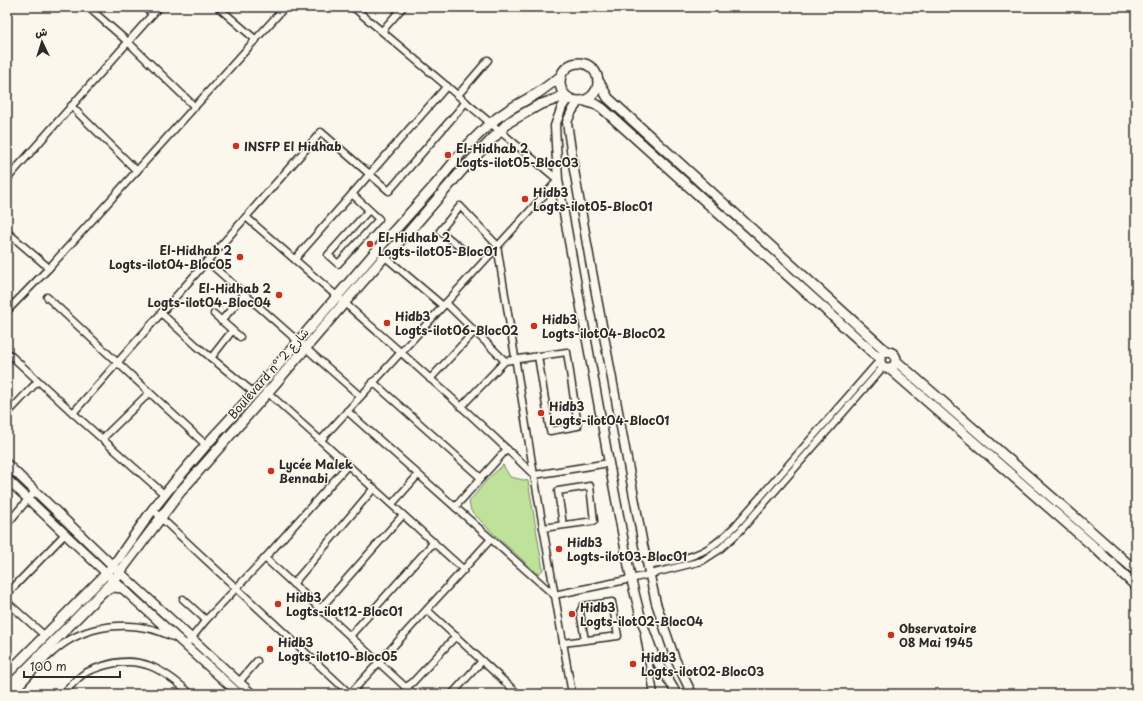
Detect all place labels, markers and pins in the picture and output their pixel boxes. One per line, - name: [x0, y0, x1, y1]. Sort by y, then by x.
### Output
- place label: INSFP El Hidhab: [244, 137, 342, 155]
- place label: El-Hidhab 2 Logts-ilot05-Bloc03: [456, 139, 579, 171]
- marker: INSFP El Hidhab: [231, 141, 241, 151]
- marker: El-Hidhab 2 Logts-ilot05-Bloc03: [443, 150, 453, 160]
- place label: Hidb3 Logts-ilot05-Bloc01: [533, 183, 653, 215]
- marker: Hidb3 Logts-ilot05-Bloc01: [520, 194, 530, 204]
- place label: El-Hidhab 2 Logts-ilot05-Bloc01: [378, 228, 498, 260]
- marker: El-Hidhab 2 Logts-ilot05-Bloc01: [365, 239, 375, 249]
- place label: El-Hidhab 2 Logts-ilot04-Bloc05: [109, 241, 233, 273]
- marker: El-Hidhab 2 Logts-ilot04-Bloc05: [235, 252, 245, 262]
- place label: El-Hidhab 2 Logts-ilot04-Bloc04: [148, 279, 272, 311]
- marker: El-Hidhab 2 Logts-ilot04-Bloc04: [274, 290, 284, 300]
- place label: Hidb3 Logts-ilot06-Bloc02: [395, 307, 519, 339]
- place label: Hidb3 Logts-ilot04-Bloc02: [542, 310, 666, 342]
- marker: Hidb3 Logts-ilot06-Bloc02: [382, 318, 392, 328]
- marker: Hidb3 Logts-ilot04-Bloc02: [529, 321, 539, 331]
- place label: Hidb3 Logts-ilot04-Bloc01: [549, 397, 669, 429]
- marker: Hidb3 Logts-ilot04-Bloc01: [536, 408, 546, 418]
- place label: Lycée Malek Bennabi: [279, 455, 353, 487]
- marker: Lycée Malek Bennabi: [266, 466, 276, 476]
- place label: Hidb3 Logts-ilot03-Bloc01: [567, 533, 687, 565]
- marker: Hidb3 Logts-ilot03-Bloc01: [554, 544, 564, 554]
- place label: Hidb3 Logts-ilot12-Bloc01: [286, 588, 403, 620]
- place label: Hidb3 Logts-ilot02-Bloc04: [580, 598, 703, 630]
- marker: Hidb3 Logts-ilot12-Bloc01: [273, 599, 283, 609]
- marker: Hidb3 Logts-ilot02-Bloc04: [567, 609, 577, 619]
- place label: Observatoire 08 Mai 1945: [899, 619, 977, 651]
- marker: Observatoire 08 Mai 1945: [886, 630, 896, 640]
- place label: Hidb3 Logts-ilot10-Bloc05: [278, 633, 398, 665]
- marker: Hidb3 Logts-ilot10-Bloc05: [265, 644, 275, 654]
- place label: Hidb3 Logts-ilot02-Bloc03: [641, 648, 764, 680]
- marker: Hidb3 Logts-ilot02-Bloc03: [628, 659, 638, 669]

